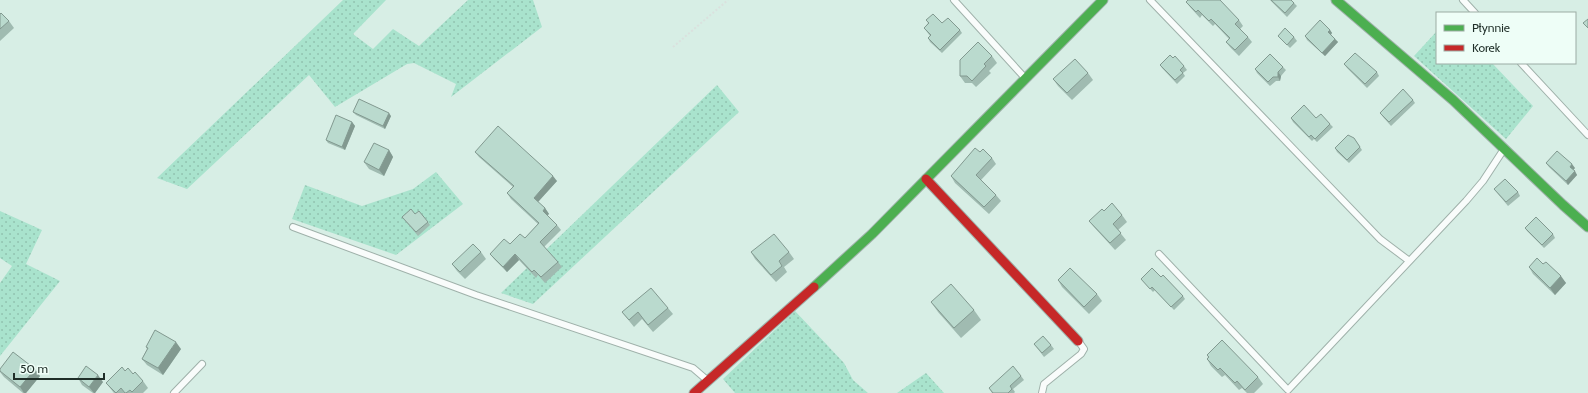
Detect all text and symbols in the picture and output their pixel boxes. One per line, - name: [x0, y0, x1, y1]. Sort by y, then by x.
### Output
- legend: [1436, 12, 1576, 64]
- text: Płynnie: [1472, 20, 1510, 35]
- text: Korek: [1472, 40, 1501, 55]
- scale bar: [14, 355, 104, 381]
- text: 50 m: [20, 361, 48, 376]

